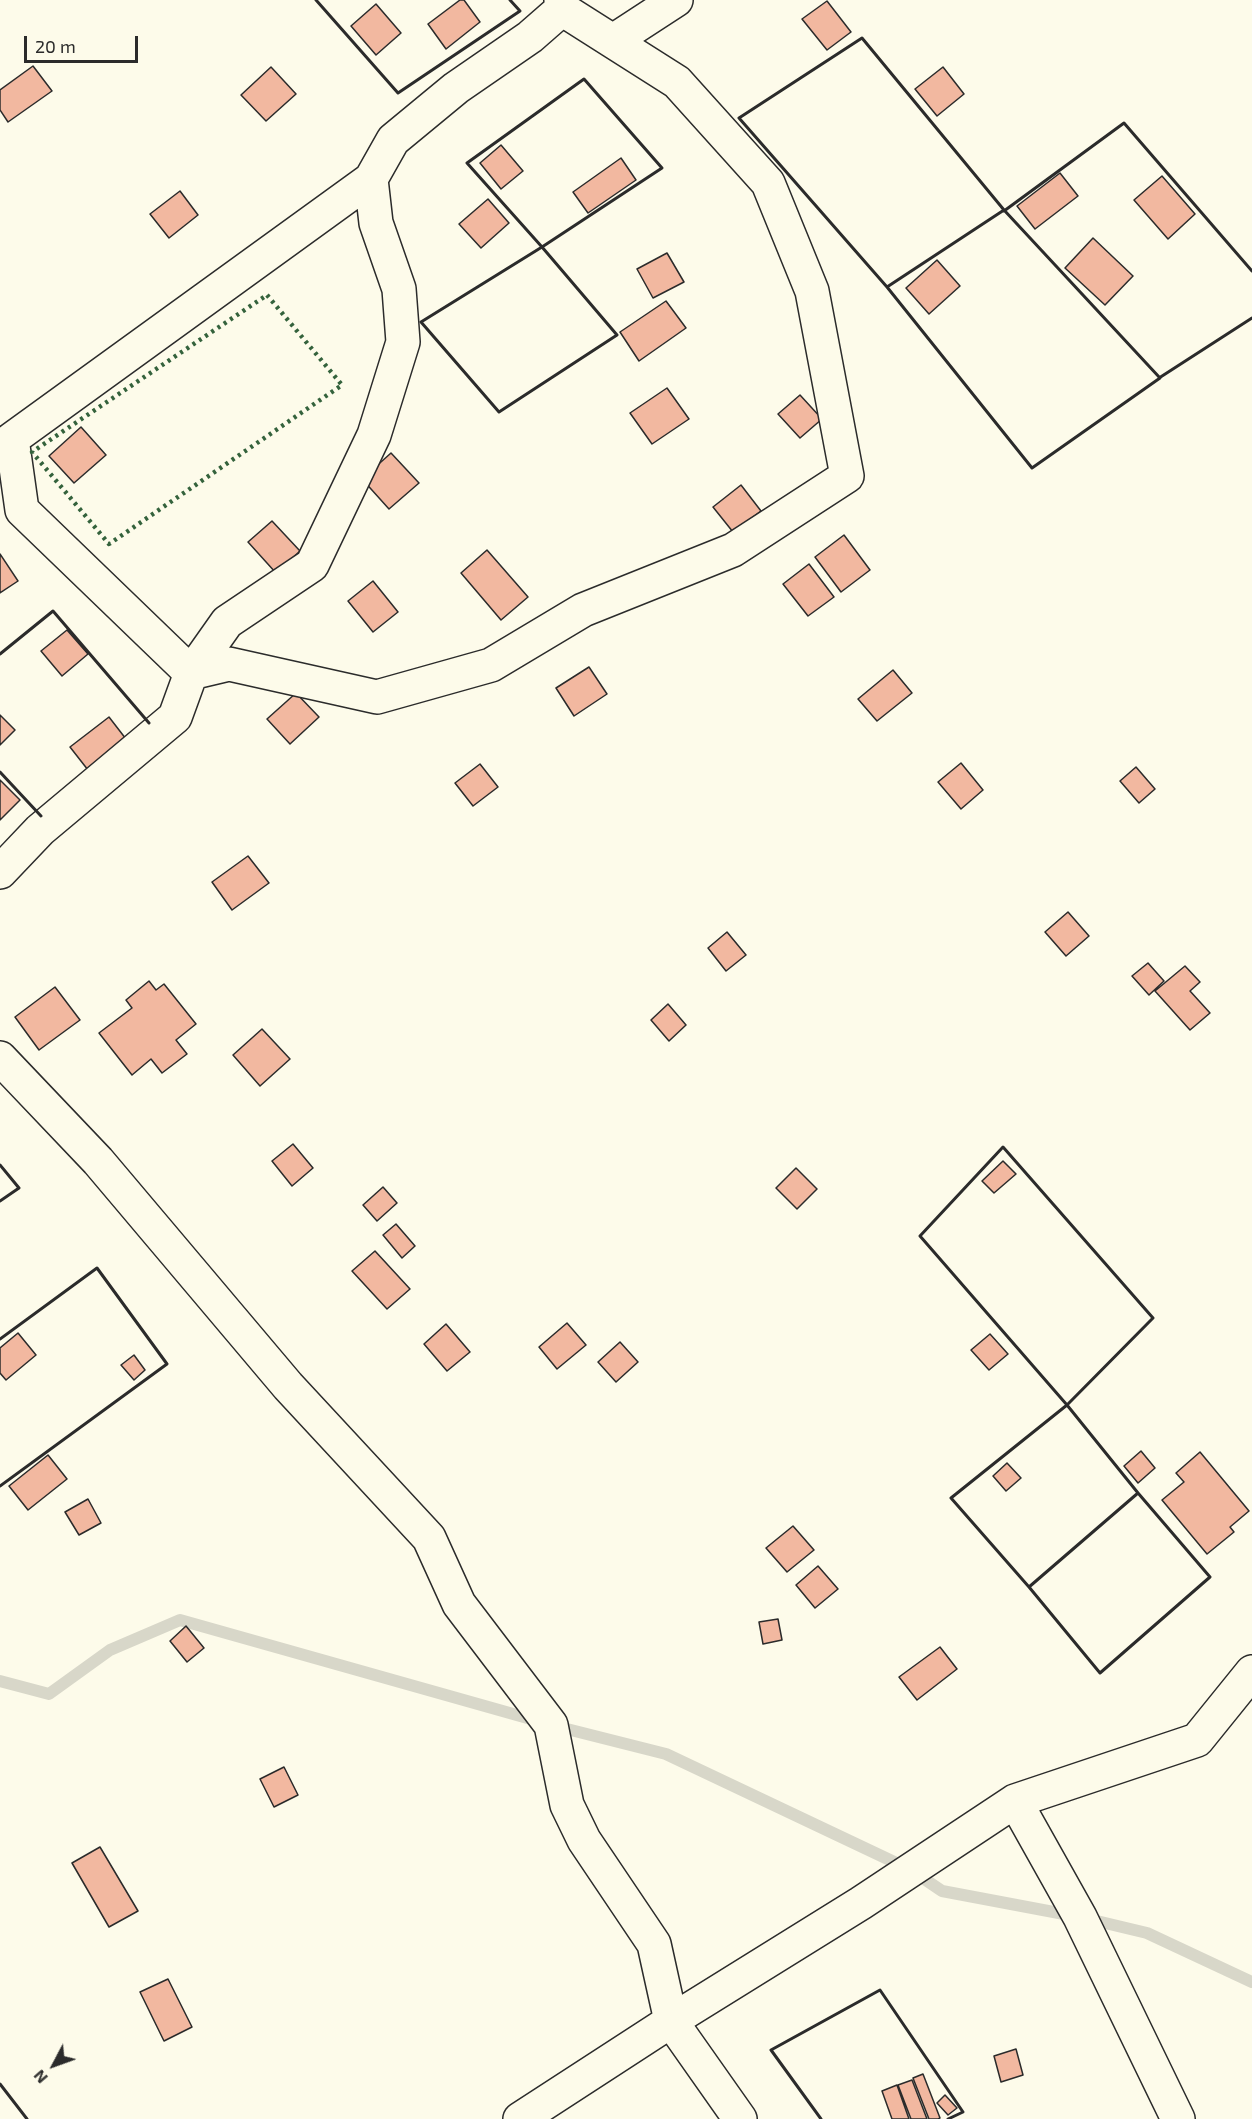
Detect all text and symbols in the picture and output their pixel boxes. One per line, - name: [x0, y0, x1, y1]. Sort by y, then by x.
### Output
- scale bar: [27, 24, 141, 62]
- text: 20 m: [35, 35, 76, 57]
- north arrow: [24, 2035, 84, 2095]
- text: N: [29, 2067, 51, 2088]

